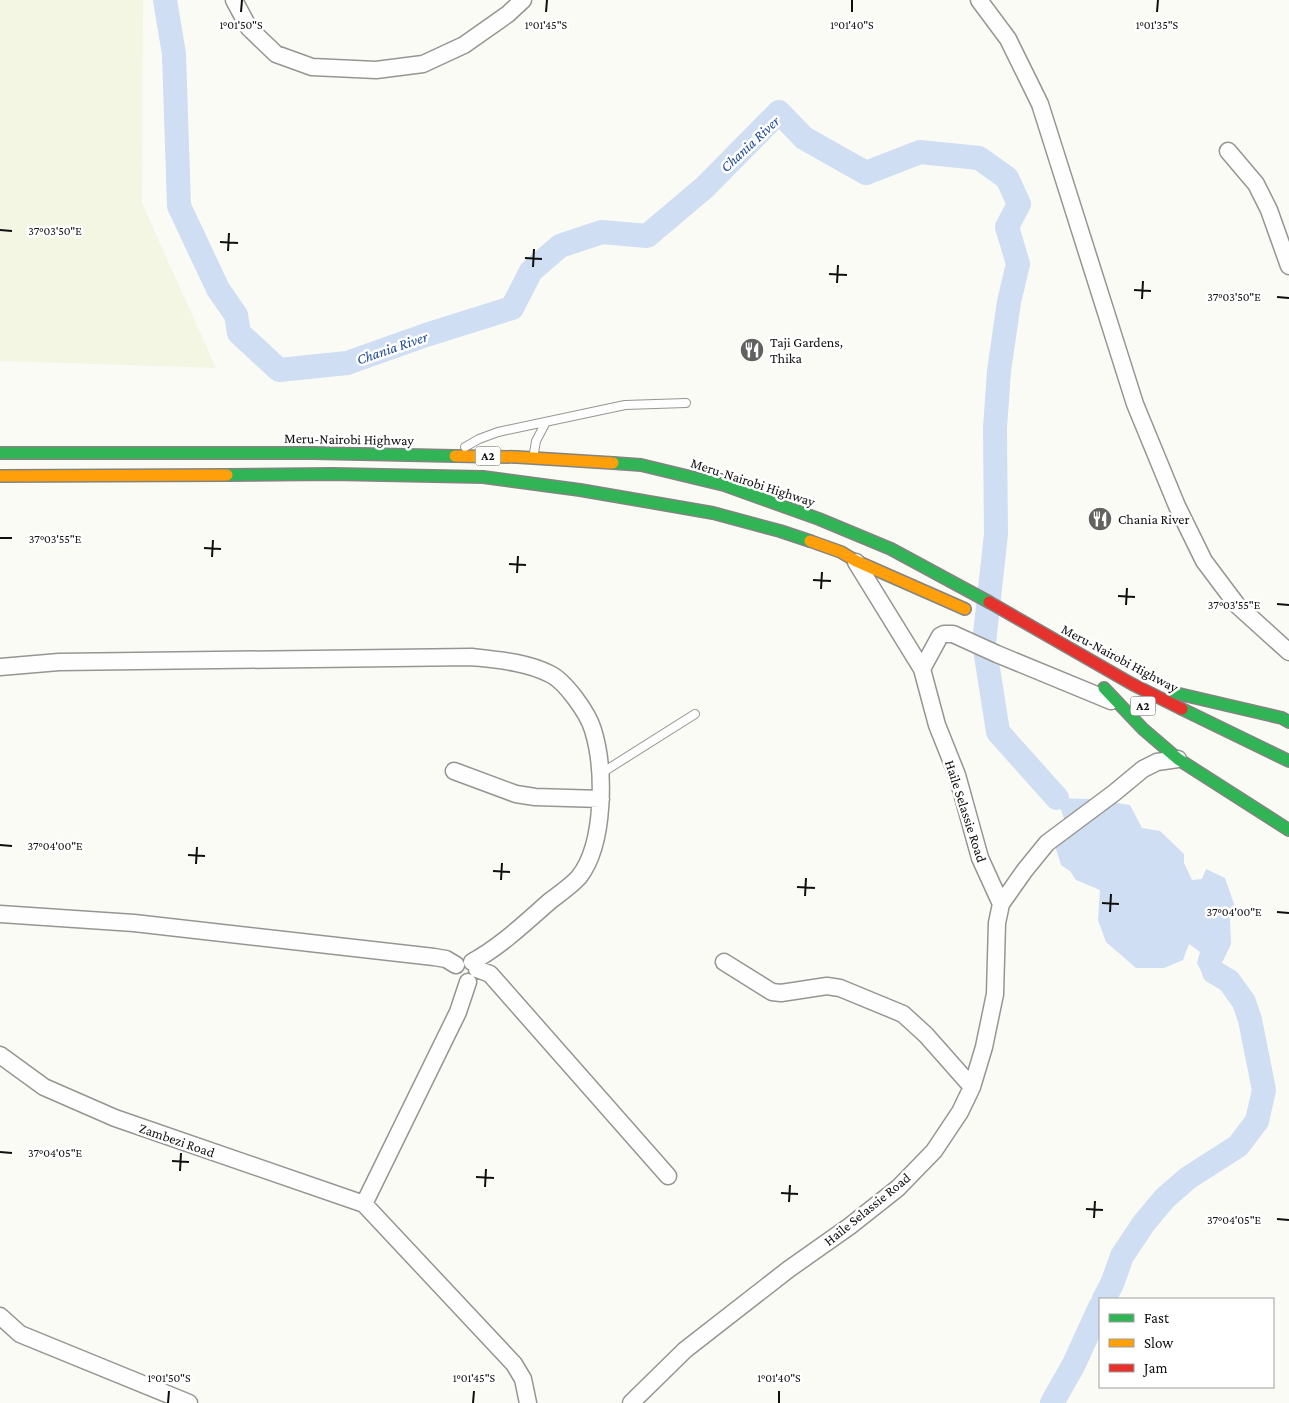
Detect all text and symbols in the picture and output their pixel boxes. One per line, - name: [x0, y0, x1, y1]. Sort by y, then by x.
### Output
- text: 1°01'50"S: [219, 18, 263, 32]
- text: 1°01'45"S: [525, 18, 568, 32]
- text: 1°01'40"S: [830, 18, 874, 32]
- text: 1°01'35"S: [1136, 18, 1179, 32]
- water label: Chania River: [717, 112, 783, 175]
- text: 37°03'50"E: [28, 224, 82, 238]
- text: 37°03'50"E: [1207, 290, 1261, 304]
- water label: Chania River: [354, 328, 430, 368]
- place label: Taji Gardens, Thika: [770, 334, 843, 366]
- restaurant icon: Taji Gardens, Thika: [739, 337, 765, 363]
- street label: Meru-Nairobi Highway: [284, 430, 415, 448]
- road number: A2: [476, 446, 500, 466]
- street label: Meru-Nairobi Highway: [689, 454, 818, 510]
- restaurant icon: Chania River: [1087, 506, 1113, 532]
- place label: Chania River: [1118, 511, 1189, 527]
- text: 37°03'55"E: [29, 532, 82, 546]
- text: 37°03'55"E: [1208, 598, 1261, 612]
- street label: Meru-Nairobi Highway: [1059, 620, 1182, 696]
- road number: A2: [1130, 696, 1156, 716]
- street label: Haile Selassie Road: [942, 758, 990, 865]
- text: 37°04'00"E: [27, 839, 83, 853]
- text: 37°04'00"E: [1206, 905, 1262, 919]
- street label: Zambezi Road: [137, 1120, 218, 1161]
- text: 37°04'05"E: [28, 1146, 83, 1160]
- street label: Haile Selassie Road: [821, 1169, 914, 1249]
- text: 37°04'05"E: [1207, 1213, 1262, 1227]
- legend: [1099, 1298, 1274, 1388]
- text: Fast: [1144, 1310, 1170, 1326]
- text: Slow: [1144, 1335, 1174, 1351]
- text: Jam: [1142, 1360, 1167, 1377]
- text: 1°01'50"S: [147, 1371, 191, 1385]
- text: 1°01'45"S: [453, 1371, 496, 1385]
- text: 1°01'40"S: [757, 1371, 801, 1385]

